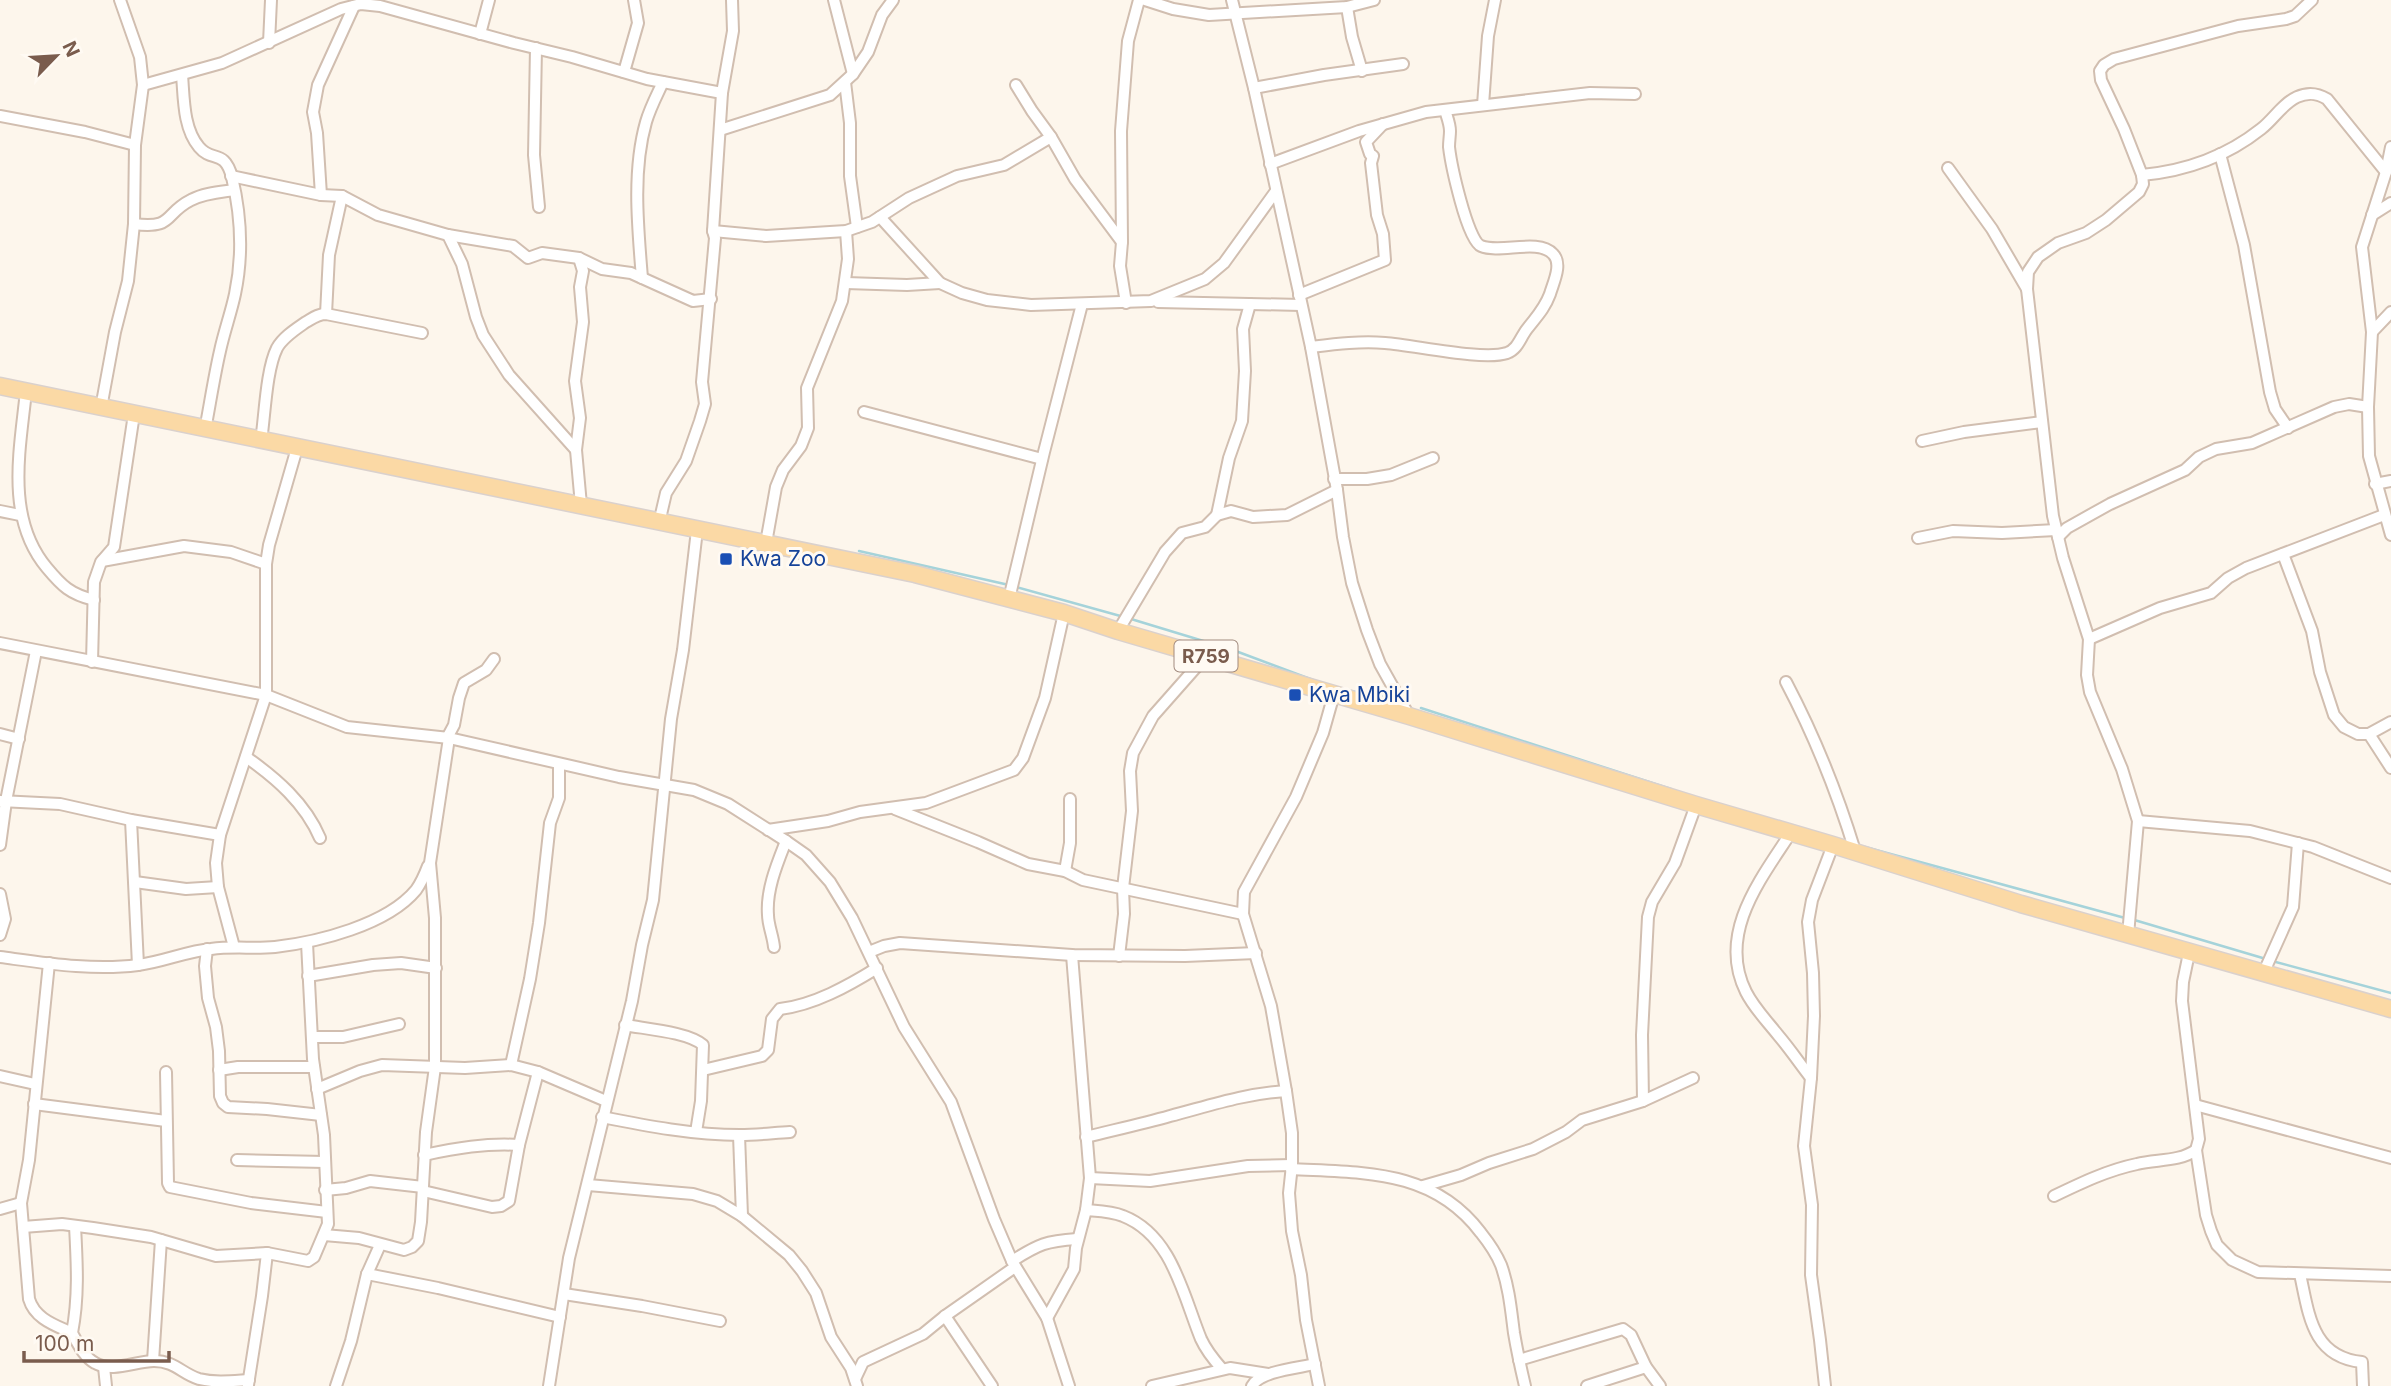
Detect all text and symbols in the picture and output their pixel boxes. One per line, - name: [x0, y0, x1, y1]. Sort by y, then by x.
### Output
- north arrow: [21, 21, 91, 91]
- text: N: [57, 38, 84, 60]
- place label: Kwa Zoo: [740, 546, 826, 571]
- marker: Kwa Zoo: [718, 551, 734, 567]
- road number: R759: [1174, 640, 1238, 671]
- place label: Kwa Mbiki: [1309, 682, 1410, 707]
- marker: Kwa Mbiki: [1287, 687, 1303, 703]
- scale bar: [24, 1320, 170, 1364]
- text: 100 m: [35, 1331, 94, 1356]

